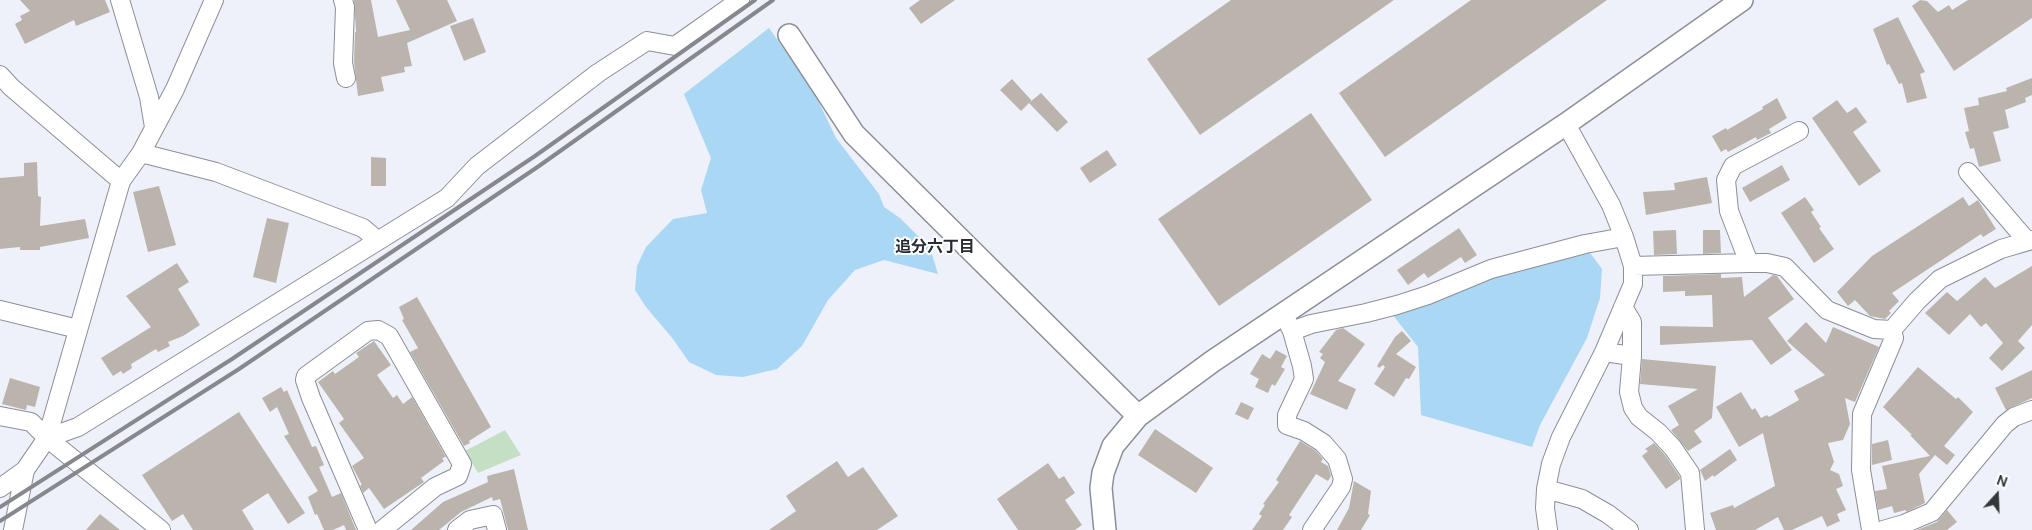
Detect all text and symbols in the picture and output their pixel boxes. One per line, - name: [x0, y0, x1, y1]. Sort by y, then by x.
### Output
- district label: 追分六丁目: [895, 238, 975, 258]
- north arrow: [1972, 470, 2022, 520]
- text: N: [1994, 471, 2010, 491]

